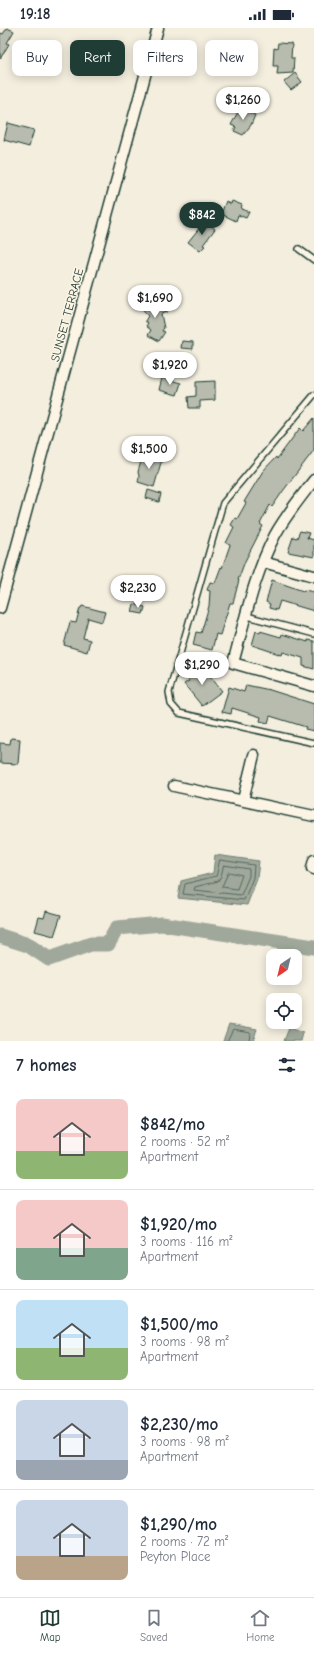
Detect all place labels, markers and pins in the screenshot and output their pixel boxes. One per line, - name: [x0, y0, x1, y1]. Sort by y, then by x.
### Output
- pin: $1,260: [210, 87, 276, 121]
- pin: $842: [178, 202, 226, 236]
- pin: $1,690: [122, 285, 188, 319]
- pin: $1,920: [137, 352, 203, 386]
- pin: $1,500: [116, 436, 182, 470]
- pin: $2,230: [105, 575, 171, 609]
- pin: $1,290: [169, 652, 235, 686]

